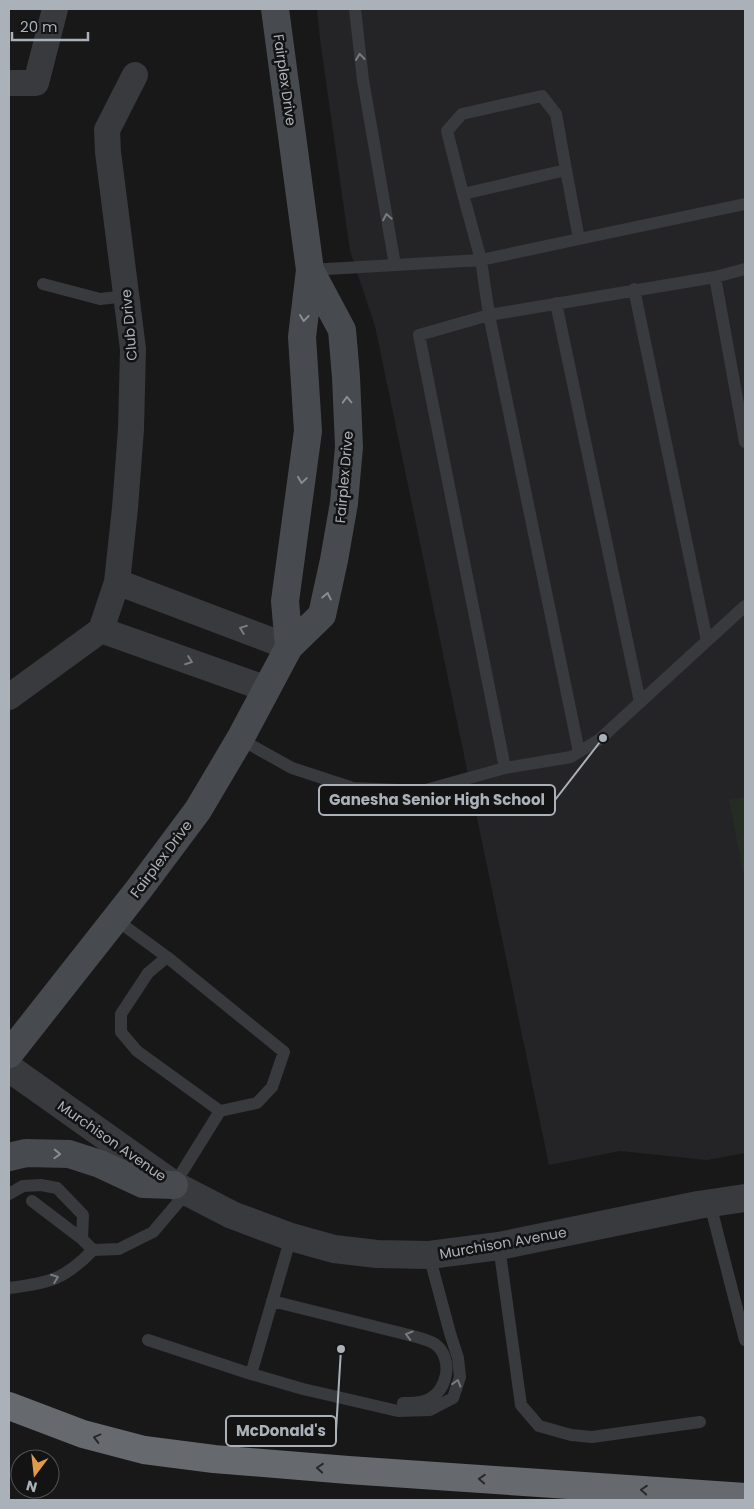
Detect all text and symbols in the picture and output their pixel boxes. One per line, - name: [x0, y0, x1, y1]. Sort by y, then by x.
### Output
- scale bar: [12, 10, 89, 42]
- text: 20 m: [20, 16, 58, 37]
- street label: Fairplex Drive: [269, 33, 301, 127]
- one-way arrow: [355, 52, 366, 60]
- one-way arrow: [382, 213, 392, 221]
- street label: Club Drive: [116, 288, 142, 361]
- one-way arrow: [299, 315, 310, 323]
- one-way arrow: [342, 396, 352, 404]
- street label: Fairplex Drive: [330, 430, 358, 524]
- one-way arrow: [297, 476, 307, 484]
- one-way arrow: [321, 591, 332, 600]
- one-way arrow: [239, 625, 248, 635]
- one-way arrow: [184, 655, 192, 665]
- callout: Ganesha Senior High School: [319, 785, 555, 815]
- text: Ganesha Senior High School: [329, 789, 545, 810]
- street label: Fairplex Drive: [125, 816, 197, 902]
- street label: Murchison Avenue: [54, 1096, 171, 1186]
- one-way arrow: [54, 1149, 61, 1159]
- street label: Murchison Avenue: [438, 1222, 568, 1264]
- one-way arrow: [50, 1274, 59, 1284]
- one-way arrow: [404, 1330, 413, 1341]
- one-way arrow: [452, 1379, 462, 1388]
- callout: McDonald's: [226, 1416, 336, 1446]
- text: McDonald's: [236, 1420, 326, 1441]
- one-way arrow: [94, 1433, 102, 1443]
- north arrow: [10, 1449, 60, 1499]
- one-way arrow: [316, 1463, 324, 1474]
- one-way arrow: [478, 1474, 486, 1485]
- text: N: [24, 1476, 39, 1498]
- one-way arrow: [640, 1485, 648, 1496]

